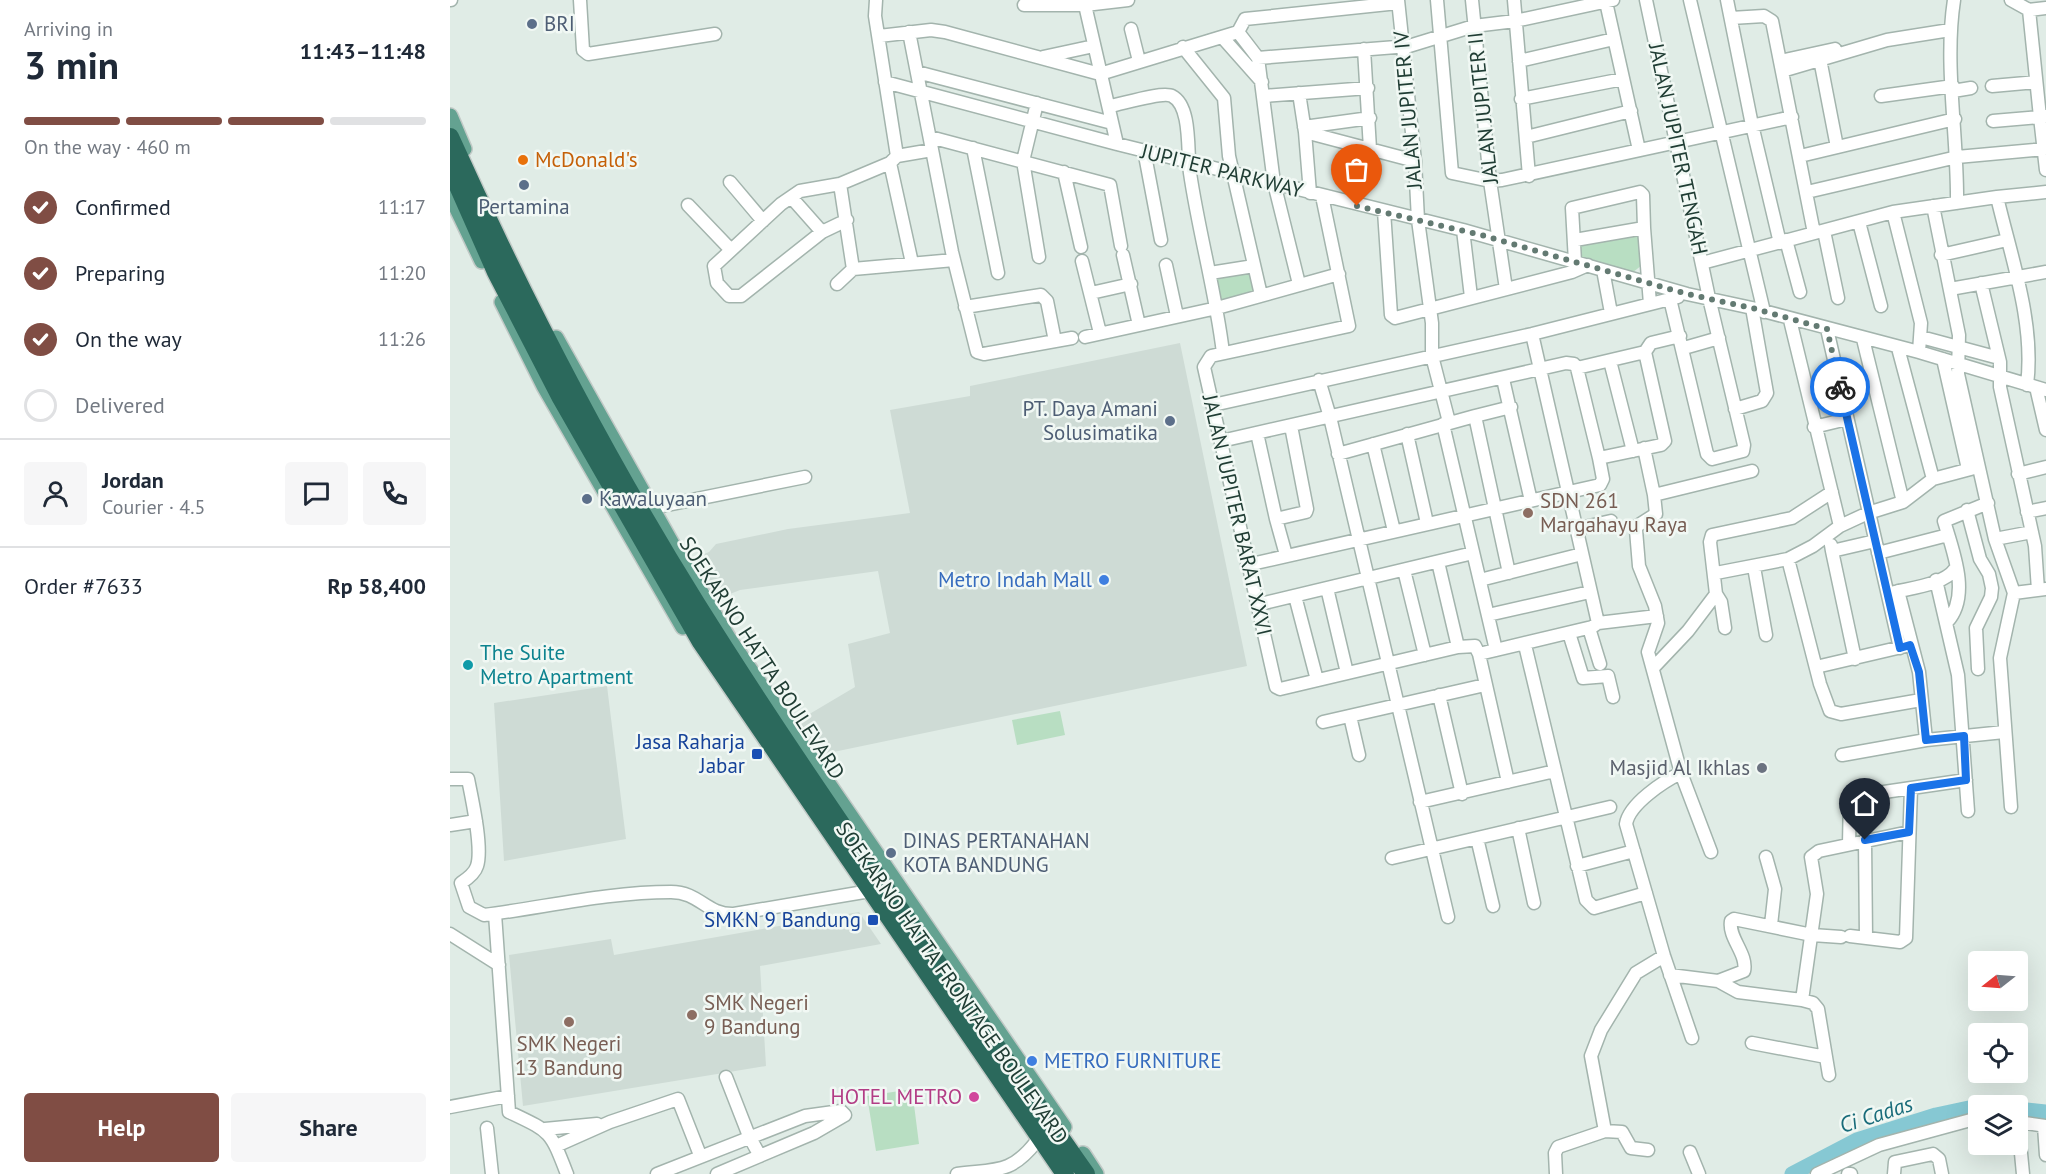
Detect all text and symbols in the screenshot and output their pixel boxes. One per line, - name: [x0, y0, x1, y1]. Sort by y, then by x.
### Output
- place label: BRI: [544, 10, 575, 37]
- text: Arriving in: [24, 16, 113, 42]
- marker: BRI: [525, 17, 539, 31]
- street label: JALAN JUPITER IV: [1387, 30, 1428, 191]
- street label: JALAN JUPITER II: [1461, 31, 1504, 186]
- text: 11:43–11:48: [300, 37, 426, 65]
- text: 3 min: [24, 39, 119, 90]
- street label: JALAN JUPITER TENGAH: [1643, 40, 1714, 257]
- text: On the way · 460 m: [24, 134, 191, 160]
- street label: JUPITER PARKWAY: [1137, 137, 1306, 204]
- pin: [1331, 144, 1382, 206]
- place label: McDonald's: [535, 146, 638, 173]
- marker: McDonald's: [516, 153, 530, 167]
- icon: bag: [1340, 153, 1373, 186]
- marker: Pertamina: [517, 178, 531, 192]
- icon: check: [24, 191, 57, 224]
- text: Confirmed: [75, 193, 171, 221]
- place label: Pertamina: [478, 193, 570, 220]
- text: 11:17: [378, 194, 426, 220]
- icon: check: [24, 257, 57, 290]
- text: Preparing: [75, 259, 165, 287]
- text: 11:20: [378, 260, 426, 286]
- icon: check: [24, 323, 57, 356]
- text: On the way: [75, 325, 182, 353]
- text: 11:26: [378, 326, 426, 352]
- courier: [1810, 357, 1870, 417]
- icon: bike: [1824, 371, 1857, 404]
- text: Delivered: [75, 391, 165, 419]
- street label: JALAN JUPITER BARAT XXVI: [1196, 391, 1278, 638]
- place label: PT. Daya Amani Solusimatika: [1022, 395, 1158, 446]
- marker: PT. Daya Amani Solusimatika: [1163, 414, 1177, 428]
- button: person: [24, 462, 87, 525]
- button: chat: [285, 462, 348, 525]
- button: phone: [363, 462, 426, 525]
- text: Jordan: [102, 466, 164, 494]
- place label: Kawaluyaan: [599, 485, 707, 512]
- place label: SDN 261 Margahayu Raya: [1540, 487, 1687, 538]
- marker: Kawaluyaan: [580, 492, 594, 506]
- text: Courier · 4.5: [102, 494, 205, 520]
- marker: SDN 261 Margahayu Raya: [1521, 506, 1535, 520]
- street label: SOEKARNO HATTA BOULEVARD: [674, 531, 851, 784]
- place label: Metro Indah Mall: [938, 566, 1092, 593]
- text: Order #7633: [24, 572, 143, 600]
- text: Rp 58,400: [327, 572, 426, 600]
- marker: Metro Indah Mall: [1097, 573, 1111, 587]
- place label: The Suite Metro Apartment: [480, 639, 633, 690]
- marker: The Suite Metro Apartment: [461, 658, 475, 672]
- place label: Jasa Raharja Jabar: [635, 728, 745, 779]
- marker: Jasa Raharja Jabar: [750, 747, 764, 761]
- place label: Masjid Al Ikhlas: [1610, 754, 1750, 781]
- marker: Masjid Al Ikhlas: [1755, 761, 1769, 775]
- pin: [1839, 778, 1890, 840]
- icon: home: [1848, 787, 1881, 820]
- street label: SOEKARNO HATTA FRONTAGE BOULEVARD: [830, 817, 1074, 1149]
- place label: DINAS PERTANAHAN KOTA BANDUNG: [903, 827, 1090, 878]
- marker: DINAS PERTANAHAN KOTA BANDUNG: [884, 846, 898, 860]
- place label: SMKN 9 Bandung: [704, 906, 861, 933]
- marker: SMKN 9 Bandung: [866, 913, 880, 927]
- north arrow: [1968, 951, 2028, 1011]
- map controls: [1968, 951, 2028, 1155]
- place label: SMK Negeri 9 Bandung: [704, 989, 809, 1040]
- marker: SMK Negeri 9 Bandung: [685, 1008, 699, 1022]
- marker: SMK Negeri 13 Bandung: [562, 1015, 576, 1029]
- button: locate: [1968, 1023, 2028, 1083]
- place label: SMK Negeri 13 Bandung: [515, 1030, 623, 1081]
- place label: METRO FURNITURE: [1044, 1047, 1221, 1074]
- marker: METRO FURNITURE: [1025, 1054, 1039, 1068]
- place label: HOTEL METRO: [831, 1083, 962, 1110]
- water label: Ci Cadas: [1836, 1089, 1916, 1139]
- marker: HOTEL METRO: [967, 1090, 981, 1104]
- button: Help: [24, 1093, 219, 1162]
- button: Share: [231, 1093, 426, 1162]
- button: layers: [1968, 1095, 2028, 1155]

